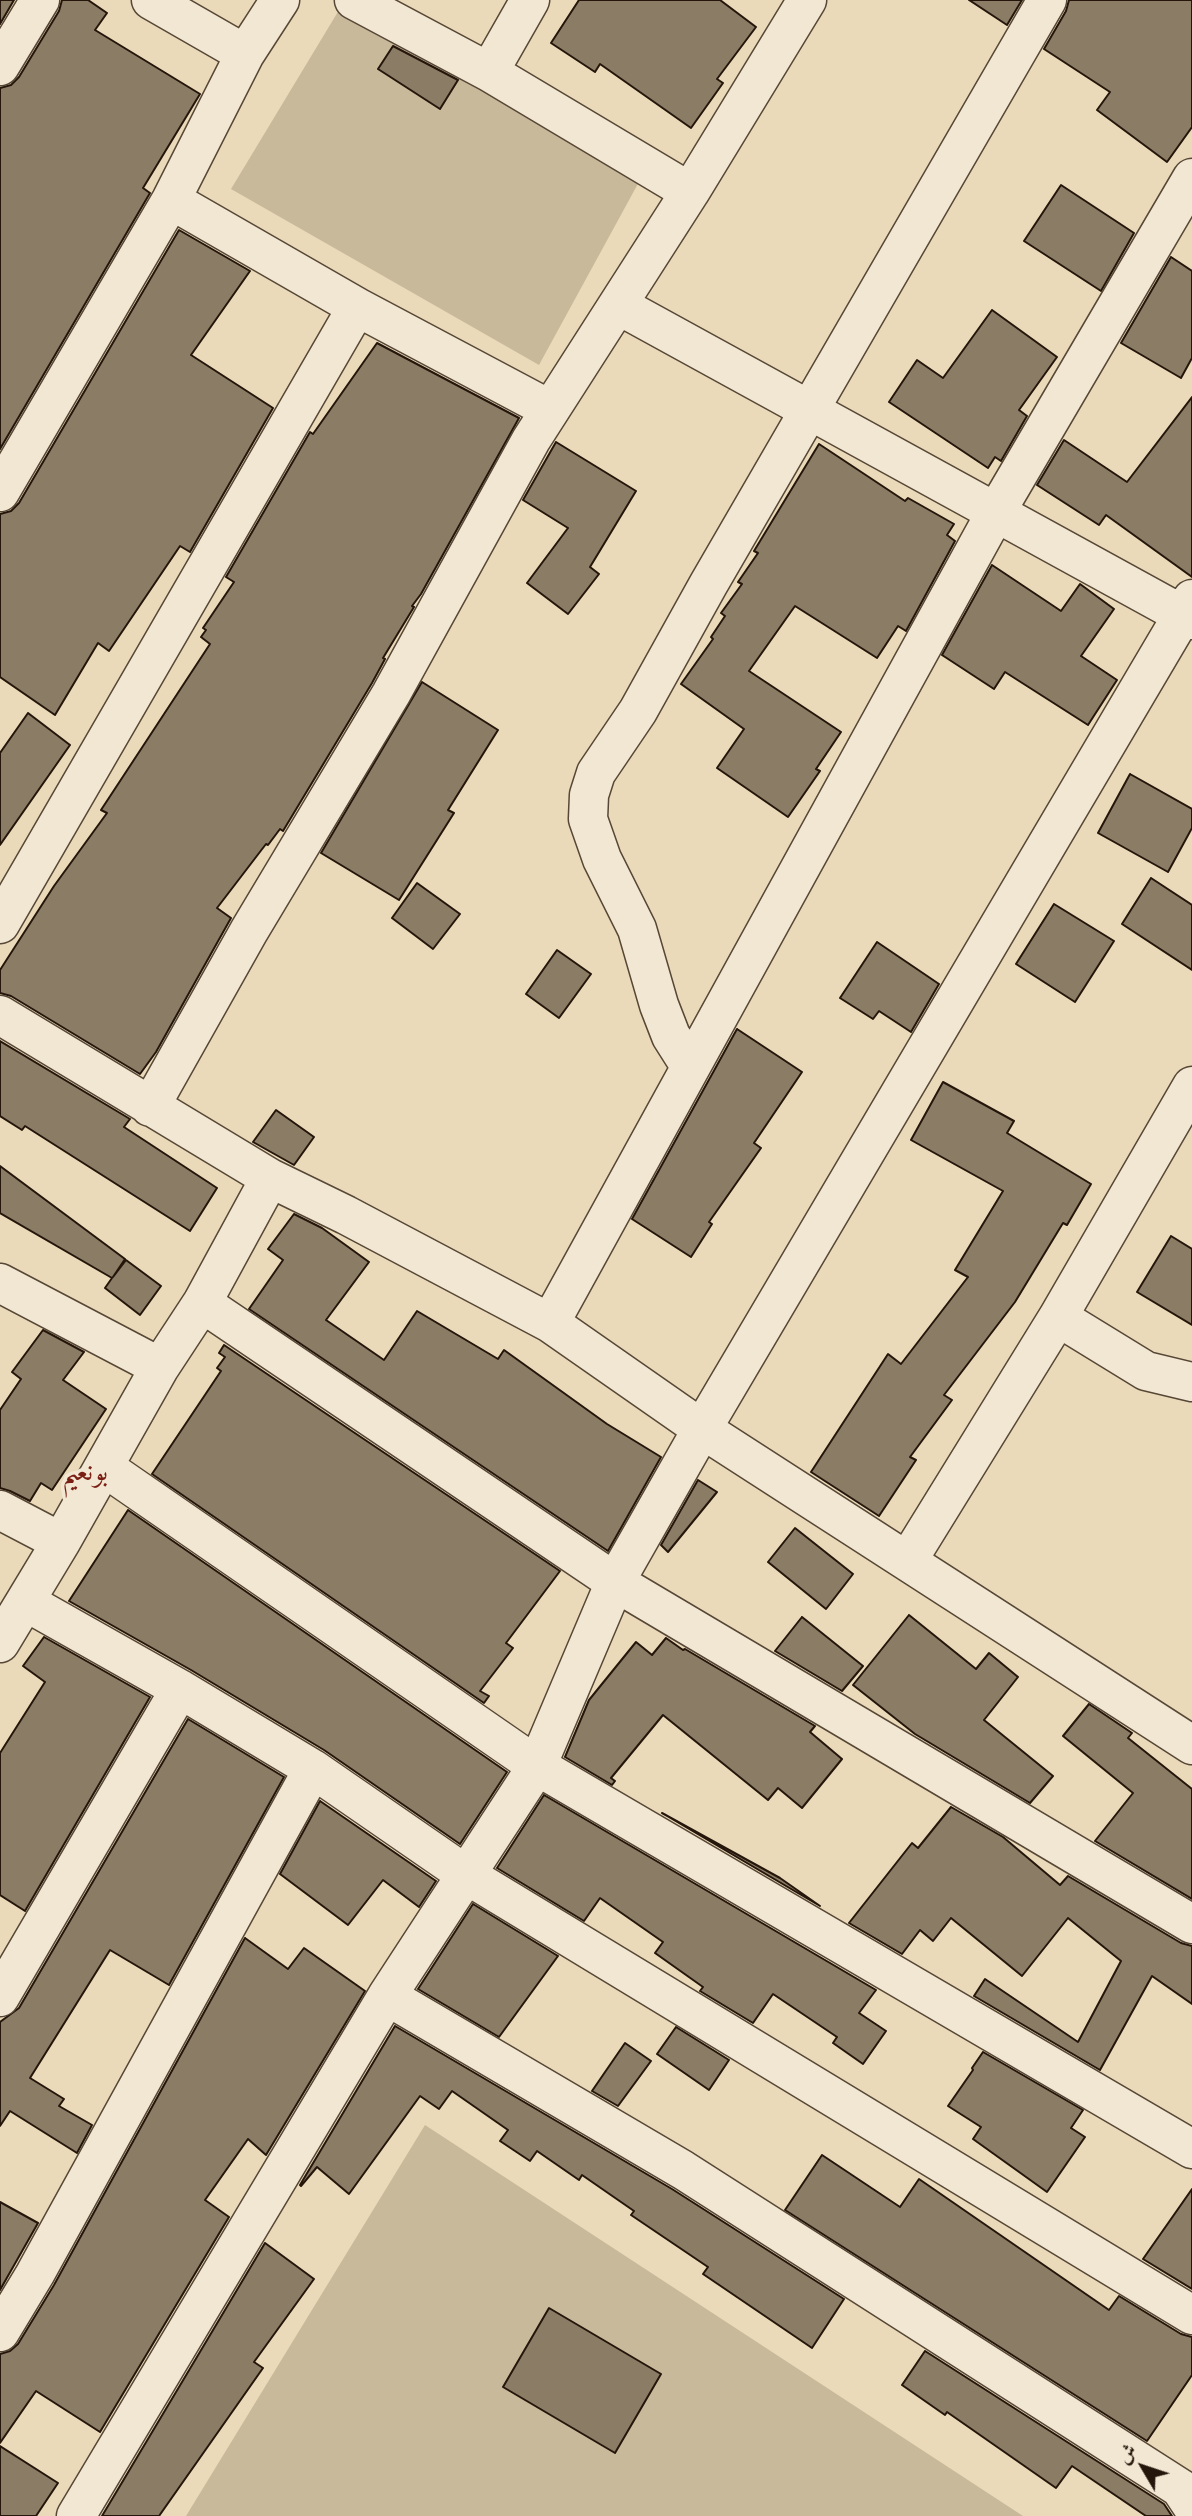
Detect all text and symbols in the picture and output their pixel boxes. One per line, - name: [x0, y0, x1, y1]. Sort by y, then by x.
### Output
- district label: بونعيم: [62, 1456, 108, 1490]
- north arrow: [1108, 2432, 1178, 2502]
- text: ش: [1111, 2438, 1143, 2469]

